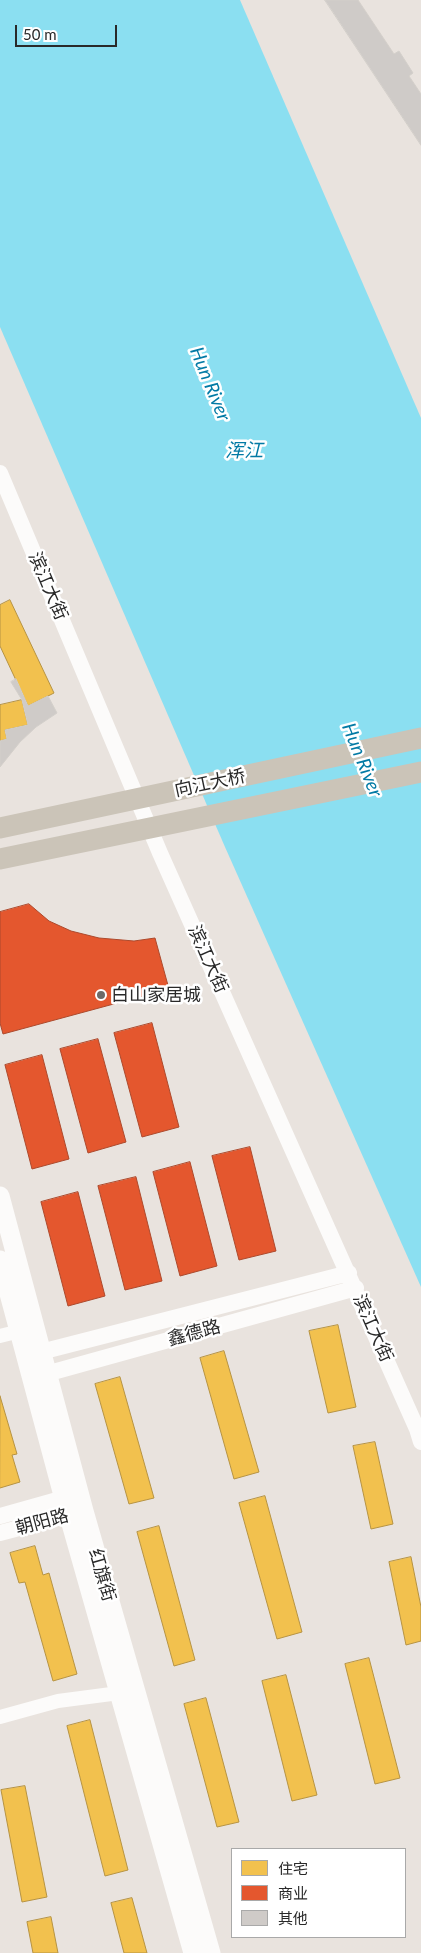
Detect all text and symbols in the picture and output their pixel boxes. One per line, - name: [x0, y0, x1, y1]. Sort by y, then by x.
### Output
- scale bar: [18, 15, 120, 47]
- text: 50 m: [23, 25, 57, 43]
- water label: Hun River: [185, 344, 235, 424]
- water label: 浑江: [225, 440, 263, 462]
- street label: 滨江大街: [24, 549, 72, 623]
- water label: Hun River: [337, 720, 387, 800]
- street label: 向江大桥: [173, 765, 247, 801]
- street label: 滨江大街: [183, 922, 233, 996]
- place label: 白山家居城: [111, 984, 201, 1006]
- marker: 白山家居城: [95, 989, 107, 1001]
- street label: 滨江大街: [348, 1291, 398, 1365]
- street label: 鑫德路: [165, 1316, 223, 1350]
- street label: 朝阳路: [13, 1505, 71, 1539]
- street label: 红旗街: [84, 1546, 120, 1604]
- legend: [231, 1848, 406, 1938]
- text: 住宅: [278, 1859, 308, 1877]
- text: 商业: [278, 1884, 308, 1902]
- text: 其他: [278, 1909, 308, 1927]

